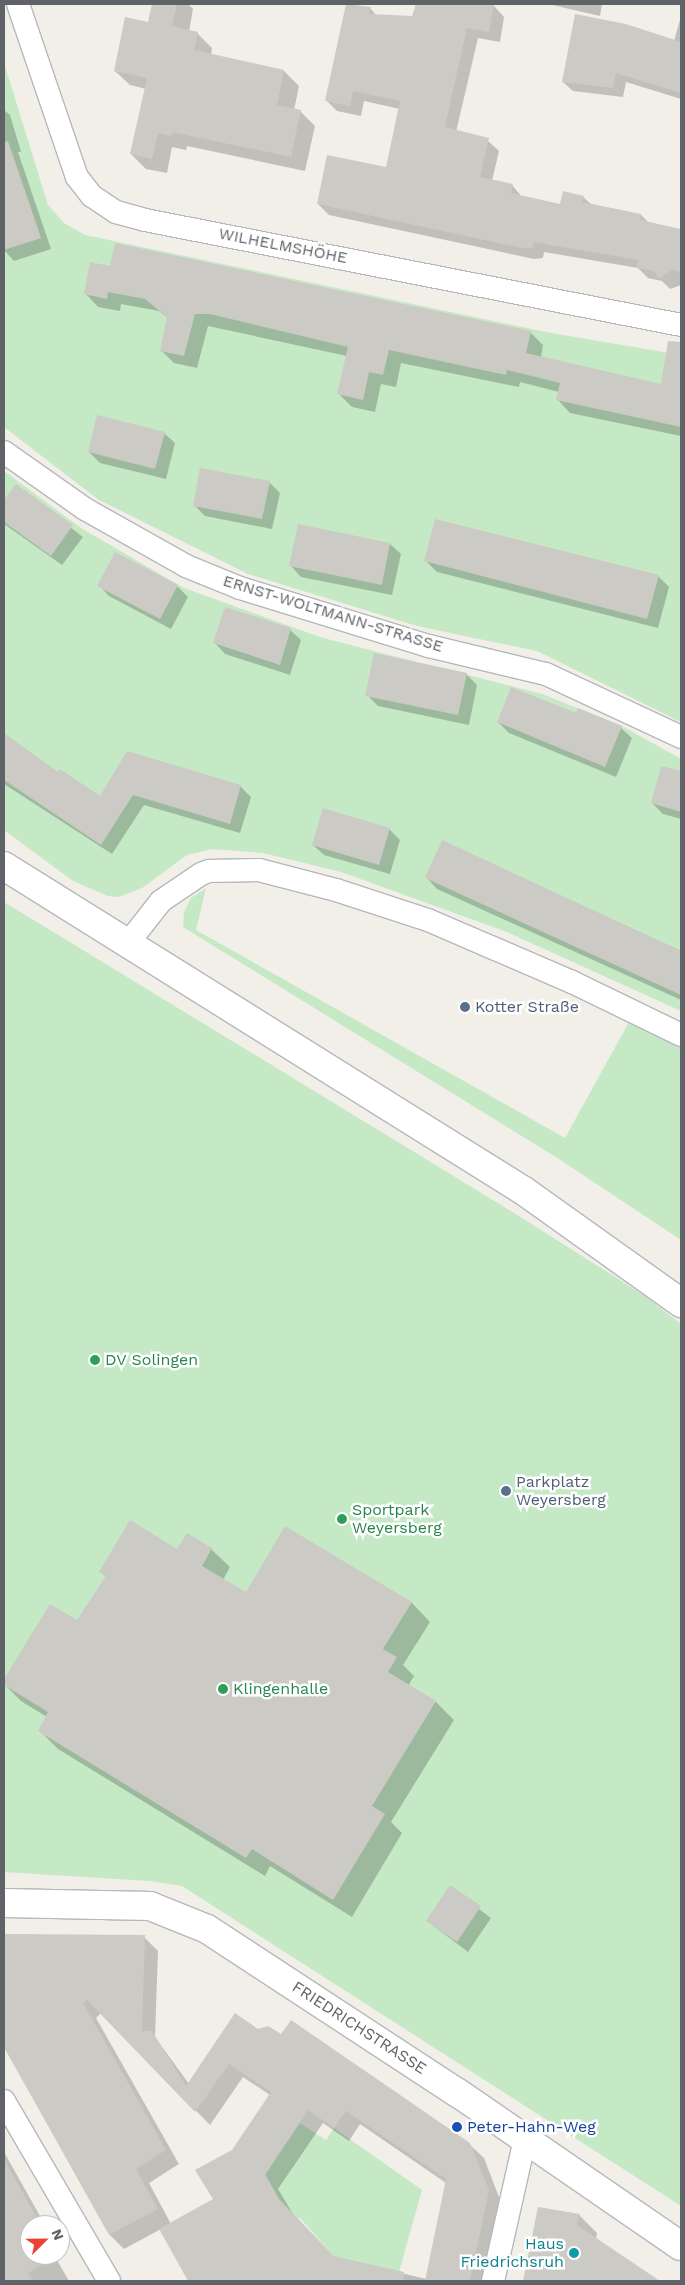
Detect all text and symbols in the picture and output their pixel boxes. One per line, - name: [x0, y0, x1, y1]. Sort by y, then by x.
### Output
- street label: WILHELMSHÖHE: [217, 224, 349, 268]
- street label: ERNST-WOLTMANN-STRASSE: [221, 571, 445, 657]
- place label: Kotter Straße: [475, 997, 579, 1017]
- marker: Kotter Straße: [459, 1001, 471, 1013]
- place label: DV Solingen: [105, 1350, 199, 1370]
- marker: DV Solingen: [89, 1354, 101, 1366]
- place label: Parkplatz Weyersberg: [516, 1472, 606, 1510]
- marker: Parkplatz Weyersberg: [500, 1485, 512, 1497]
- place label: Sportpark Weyersberg: [352, 1500, 442, 1538]
- marker: Sportpark Weyersberg: [336, 1513, 348, 1525]
- place label: Klingenhalle: [233, 1679, 328, 1699]
- marker: Klingenhalle: [217, 1683, 229, 1695]
- street label: FRIEDRICHSTRASSE: [288, 1977, 430, 2079]
- place label: Peter-Hahn-Weg: [467, 2117, 596, 2137]
- marker: Peter-Hahn-Weg: [451, 2121, 463, 2133]
- north arrow: [20, 2215, 70, 2265]
- text: N: [48, 2227, 67, 2242]
- place label: Haus Friedrichsruh: [460, 2234, 564, 2272]
- marker: Haus Friedrichsruh: [568, 2247, 580, 2259]

